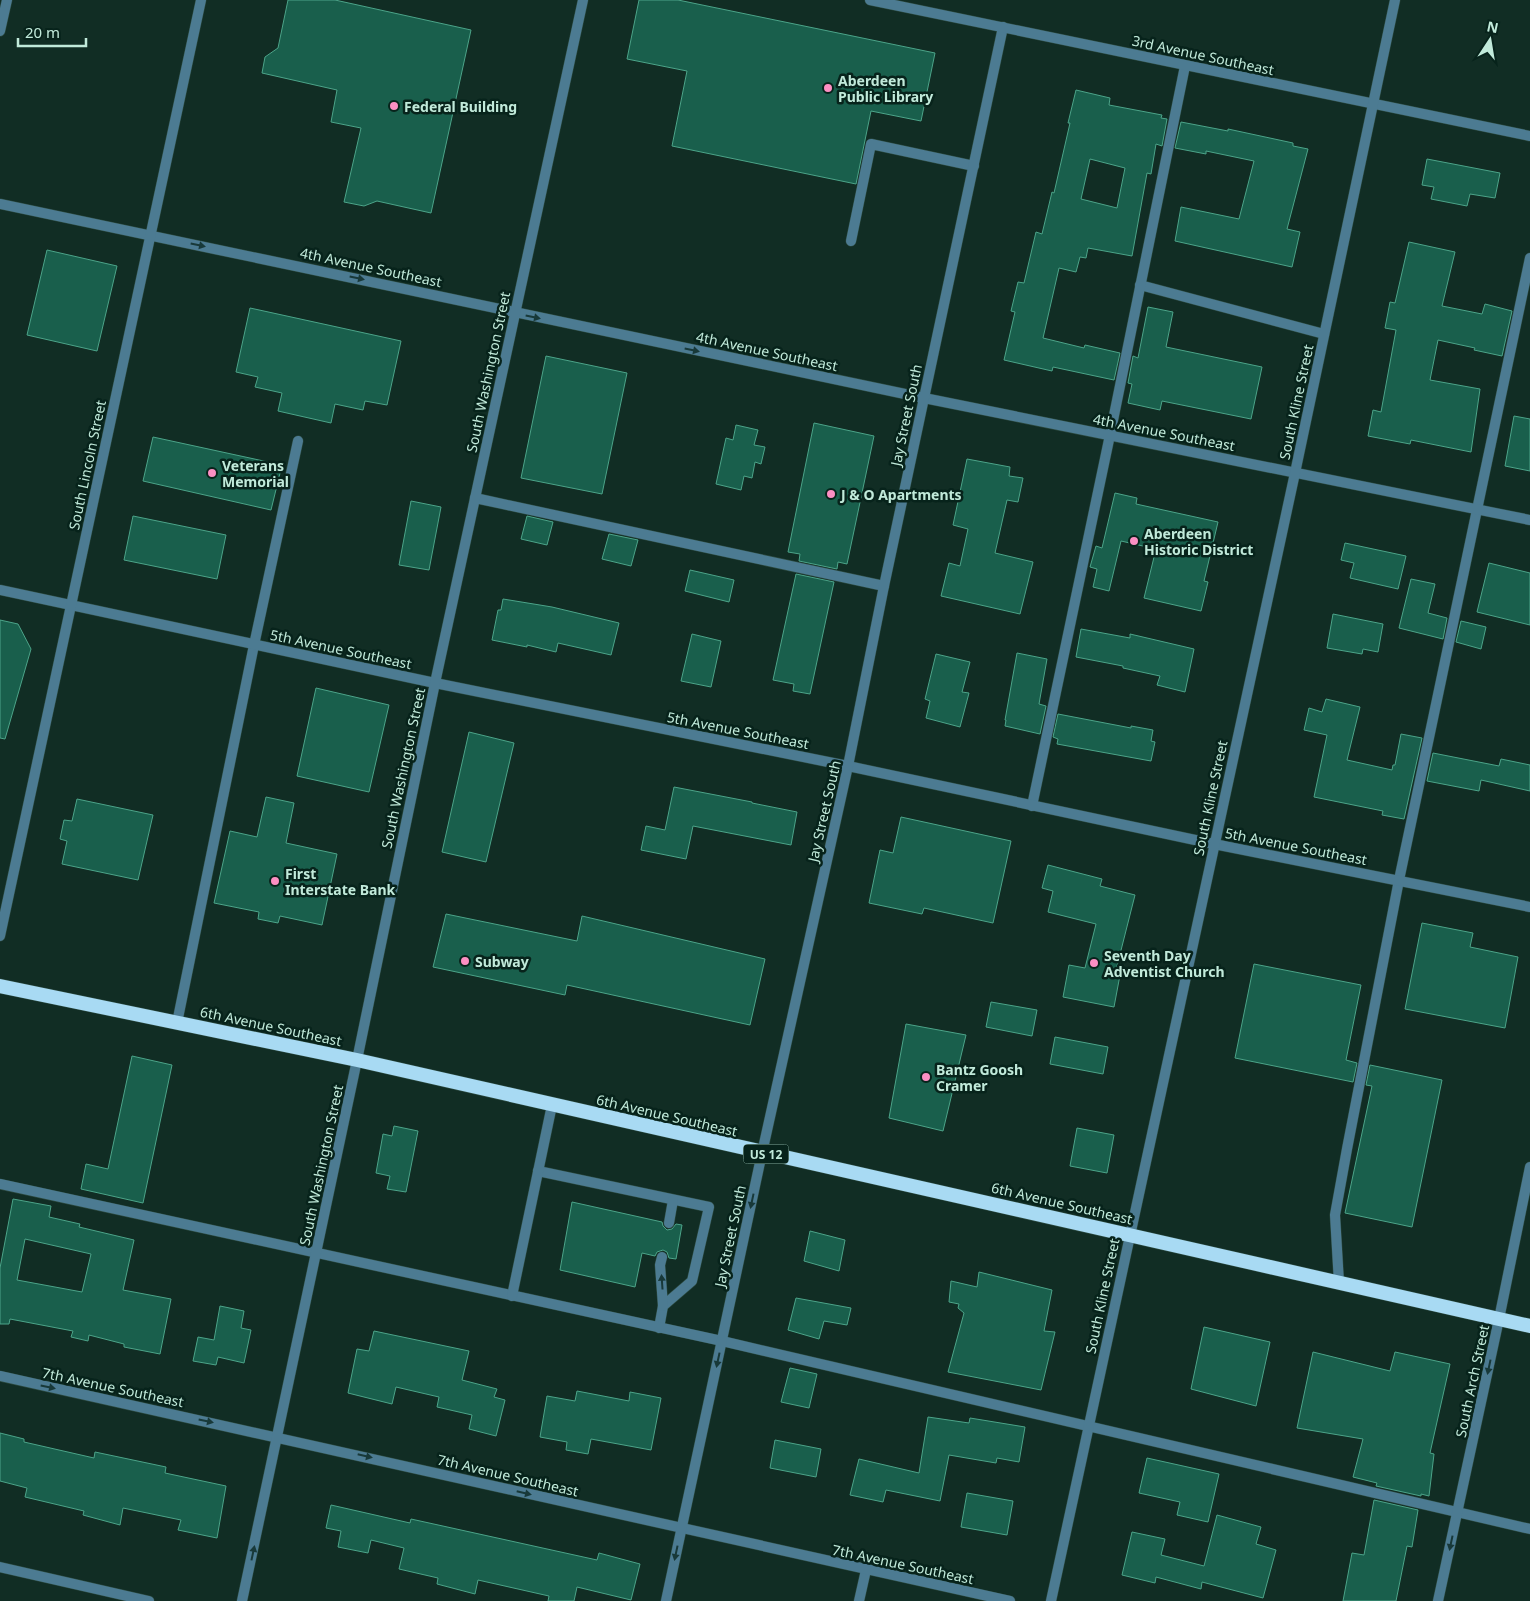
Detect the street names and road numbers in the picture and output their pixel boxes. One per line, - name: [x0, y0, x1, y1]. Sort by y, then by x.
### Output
- street label: 3rd Avenue Southeast: [1130, 31, 1276, 79]
- street label: 4th Avenue Southeast: [299, 243, 443, 291]
- street label: South Washington Street: [462, 290, 514, 454]
- street label: 4th Avenue Southeast: [695, 327, 839, 375]
- street label: South Kline Street: [1275, 343, 1317, 461]
- street label: Jay Street South: [886, 362, 926, 470]
- street label: South Lincoln Street: [64, 398, 110, 532]
- street label: 4th Avenue Southeast: [1091, 409, 1237, 455]
- street label: 5th Avenue Southeast: [269, 625, 413, 673]
- street label: South Washington Street: [377, 686, 429, 850]
- street label: 5th Avenue Southeast: [665, 707, 811, 753]
- street label: South Kline Street: [1189, 739, 1231, 857]
- street label: Jay Street South: [803, 758, 845, 866]
- street label: 5th Avenue Southeast: [1223, 823, 1369, 869]
- street label: 6th Avenue Southeast: [199, 1002, 343, 1050]
- street label: South Washington Street: [295, 1083, 347, 1247]
- street label: 6th Avenue Southeast: [595, 1090, 739, 1140]
- road number: US 12: [744, 1144, 788, 1164]
- street label: 6th Avenue Southeast: [990, 1178, 1134, 1228]
- street label: Jay Street South: [710, 1183, 750, 1291]
- street label: South Kline Street: [1081, 1237, 1123, 1355]
- street label: South Arch Street: [1451, 1323, 1493, 1439]
- street label: 7th Avenue Southeast: [41, 1363, 185, 1411]
- street label: 7th Avenue Southeast: [436, 1450, 580, 1500]
- street label: 7th Avenue Southeast: [831, 1540, 975, 1588]

